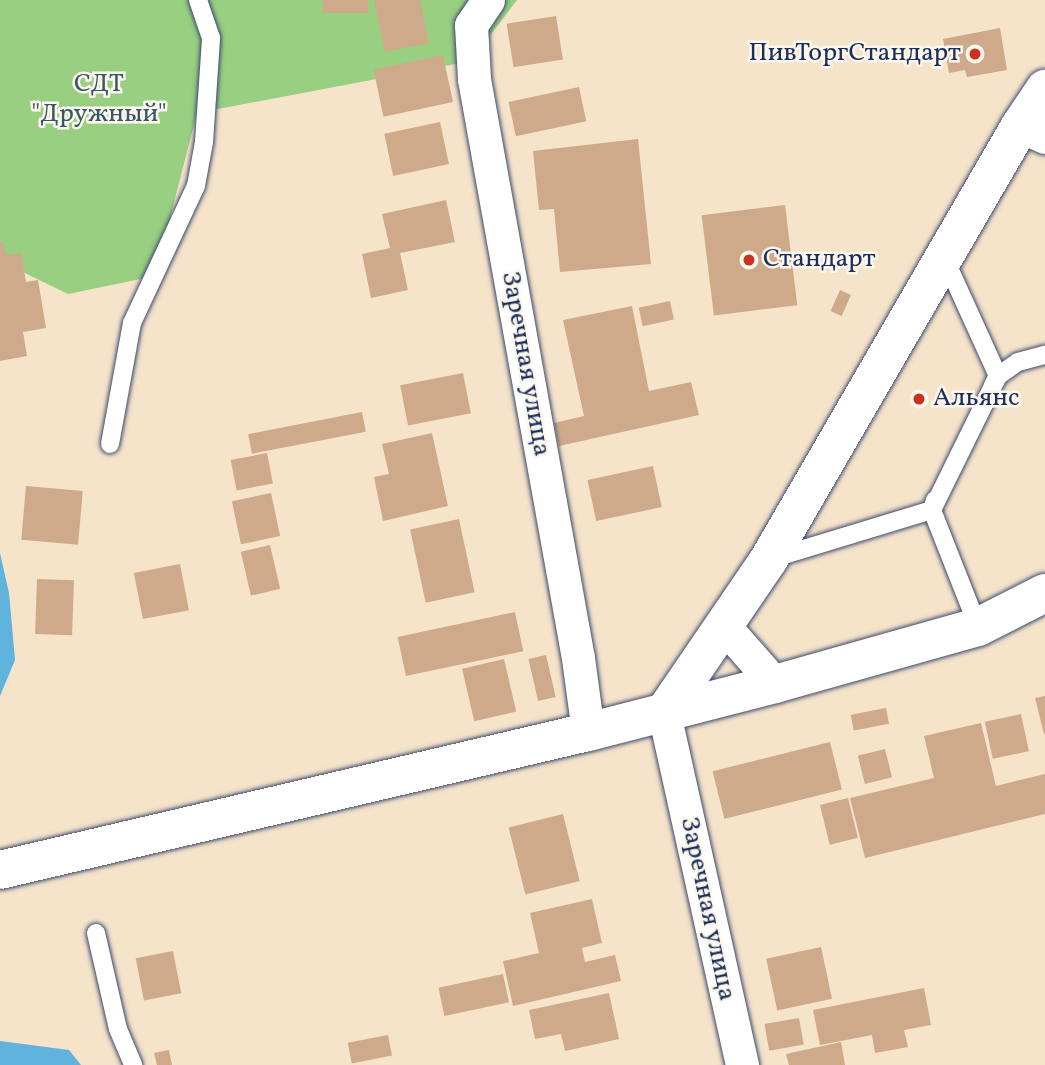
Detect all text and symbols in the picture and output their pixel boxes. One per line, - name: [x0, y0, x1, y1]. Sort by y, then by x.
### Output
- place label: ПивТоргСтандарт: [748, 38, 961, 70]
- marker: ПивТоргСтандарт: [967, 46, 983, 62]
- park label: СДТ "Дружный": [31, 69, 167, 130]
- place label: Стандарт: [763, 244, 876, 276]
- marker: Стандарт: [741, 252, 757, 268]
- street label: Заречная улица: [493, 269, 557, 459]
- place label: Альянс: [933, 383, 1020, 415]
- marker: Альянс: [911, 391, 927, 407]
- street label: Заречная улица: [672, 814, 742, 1004]

